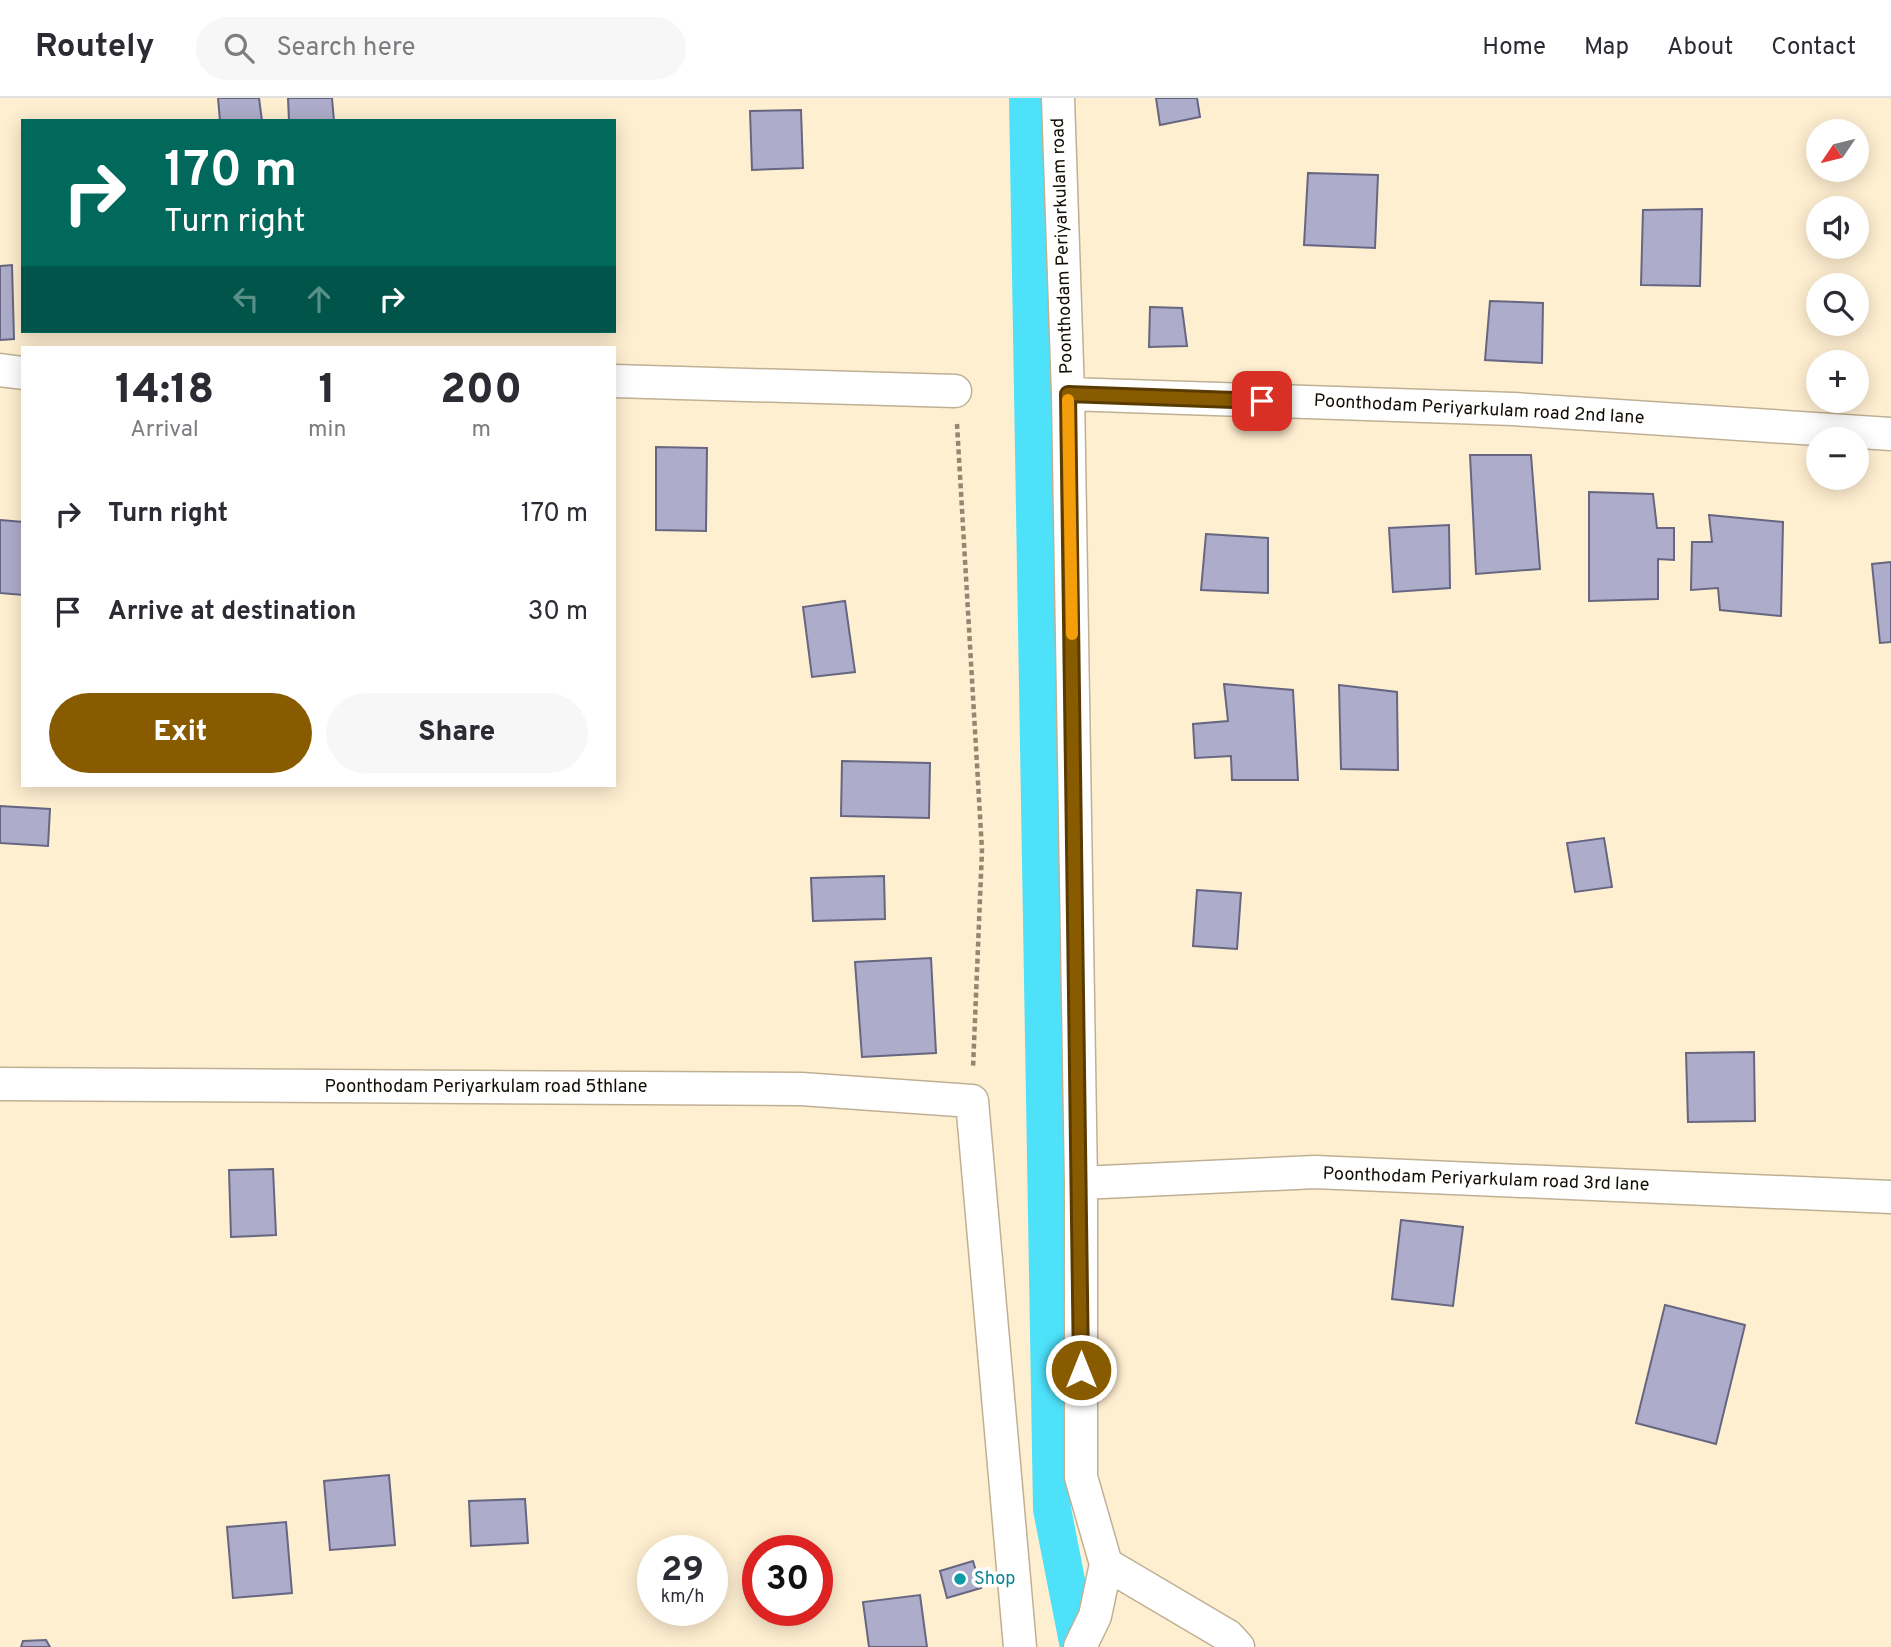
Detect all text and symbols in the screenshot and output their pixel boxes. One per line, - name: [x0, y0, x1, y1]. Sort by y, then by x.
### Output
- search box: [196, 17, 686, 80]
- text: Routely: [35, 27, 154, 69]
- icon: search: [220, 29, 258, 67]
- text: Search here: [276, 32, 415, 65]
- text: Home: [1482, 33, 1546, 63]
- text: Map: [1584, 33, 1629, 63]
- text: About: [1667, 33, 1733, 63]
- text: Contact: [1771, 33, 1856, 63]
- street label: Poonthodam Periyarkulam road: [1047, 117, 1079, 375]
- north arrow: [1806, 119, 1869, 182]
- map controls: [1806, 119, 1869, 490]
- text: 170 m: [164, 142, 297, 204]
- icon: right: [49, 147, 140, 238]
- button: sound: [1806, 196, 1869, 259]
- text: Turn right: [164, 203, 306, 243]
- button: search: [1806, 273, 1869, 336]
- icon: left: [227, 280, 265, 318]
- icon: ahead: [300, 280, 338, 318]
- icon: right: [373, 280, 411, 318]
- button: +: [1806, 350, 1869, 413]
- text: 14:18: [115, 365, 214, 418]
- text: 1: [319, 365, 336, 418]
- text: 200: [440, 365, 522, 418]
- pin: [1232, 371, 1292, 431]
- icon: arrive: [1243, 382, 1281, 420]
- street label: Poonthodam Periyarkulam road 2nd lane: [1313, 390, 1645, 430]
- text: Arrival: [130, 416, 199, 445]
- text: min: [308, 416, 346, 445]
- text: m: [471, 416, 491, 445]
- button: −: [1806, 427, 1869, 490]
- icon: right: [49, 495, 87, 533]
- text: Turn right: [108, 498, 228, 531]
- text: 170 m: [521, 498, 588, 531]
- icon: arrive: [49, 593, 87, 631]
- text: Arrive at destination: [108, 596, 356, 629]
- text: 30 m: [528, 596, 588, 629]
- button: Exit: [49, 693, 312, 773]
- button: Share: [326, 693, 588, 773]
- street label: Poonthodam Periyarkulam road 5thlane: [324, 1076, 648, 1099]
- street label: Poonthodam Periyarkulam road 3rd lane: [1322, 1163, 1650, 1197]
- position arrow: [1044, 1333, 1118, 1407]
- speed limit sign: 30: [742, 1535, 833, 1626]
- text: 29: [661, 1549, 704, 1593]
- place label: Shop: [974, 1568, 1015, 1591]
- marker: Shop: [952, 1571, 968, 1587]
- text: km/h: [661, 1586, 704, 1609]

